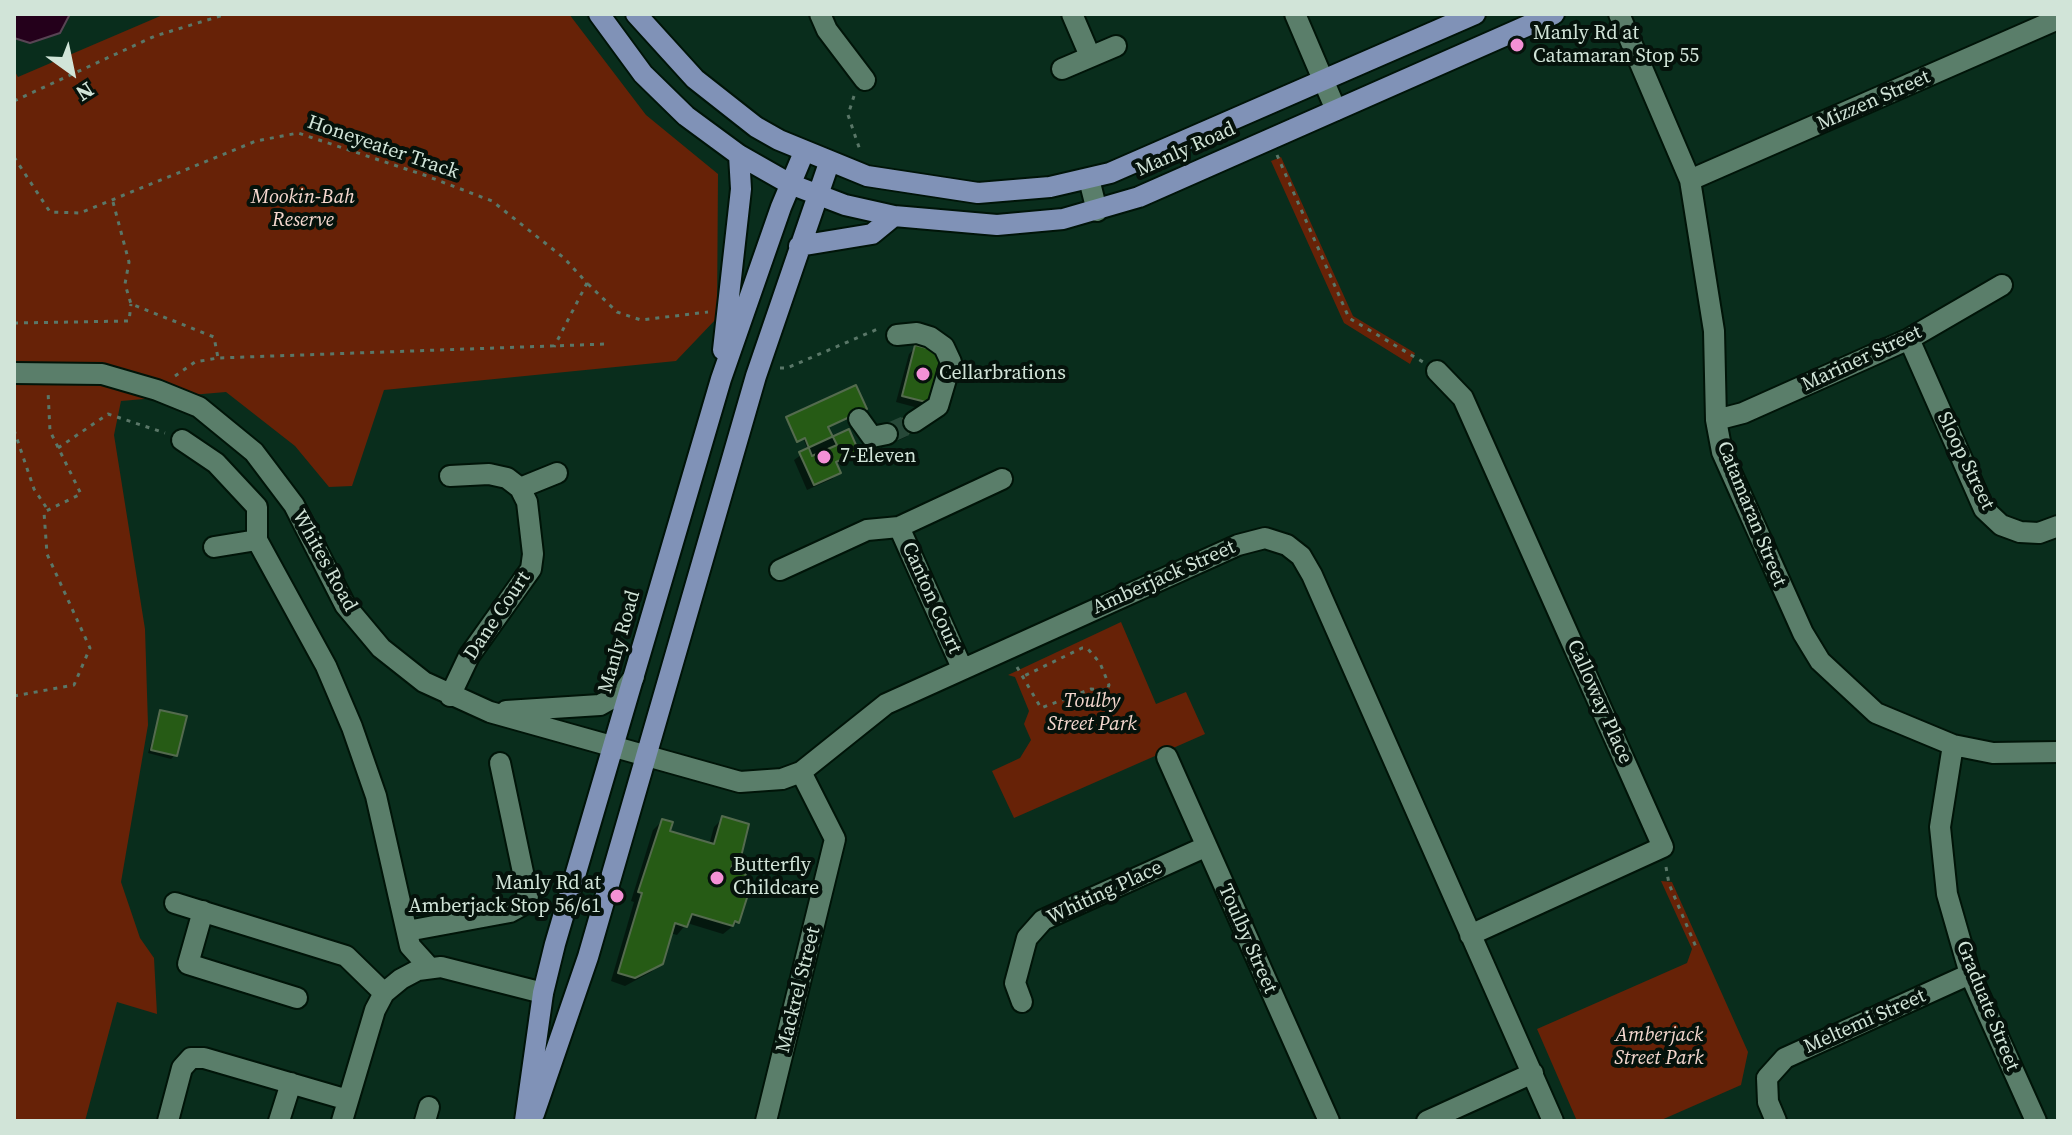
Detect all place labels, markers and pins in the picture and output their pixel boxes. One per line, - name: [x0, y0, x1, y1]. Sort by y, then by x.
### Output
- place label: Manly Rd at Catamaran Stop 55: [1533, 22, 1699, 69]
- marker: Manly Rd at Catamaran Stop 55: [1508, 36, 1526, 54]
- place label: Cellarbrations: [939, 362, 1066, 386]
- marker: Cellarbrations: [914, 365, 932, 383]
- place label: 7-Eleven: [840, 445, 916, 469]
- marker: 7-Eleven: [815, 448, 833, 466]
- place label: Butterfly Childcare: [733, 854, 819, 901]
- marker: Butterfly Childcare: [708, 869, 726, 887]
- place label: Manly Rd at Amberjack Stop 56/61: [408, 872, 601, 919]
- marker: Manly Rd at Amberjack Stop 56/61: [608, 887, 626, 905]

